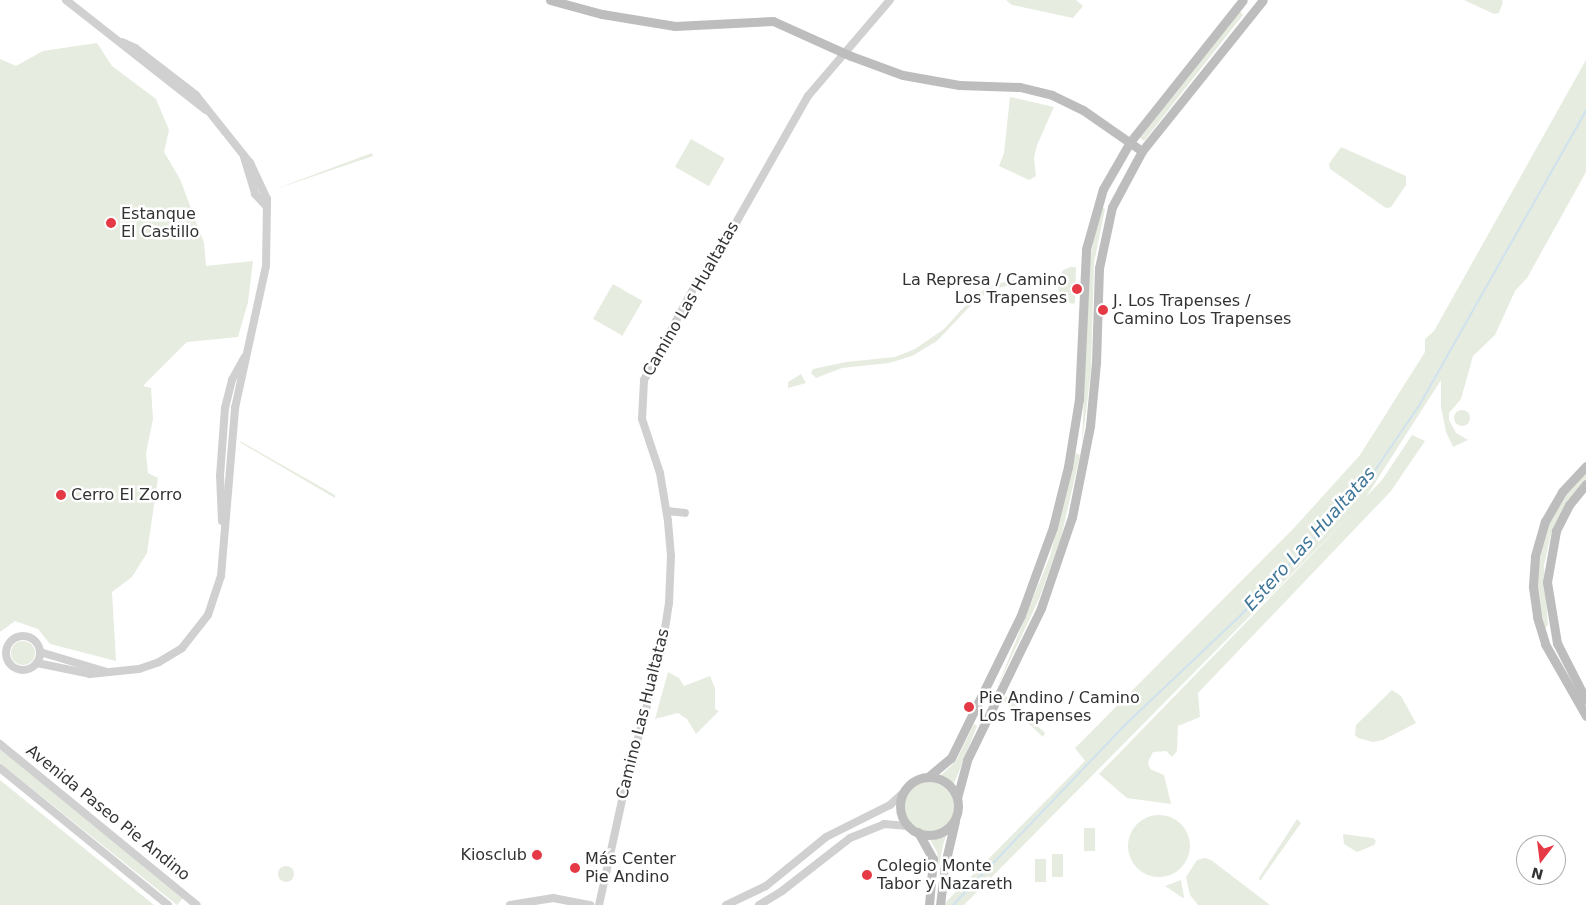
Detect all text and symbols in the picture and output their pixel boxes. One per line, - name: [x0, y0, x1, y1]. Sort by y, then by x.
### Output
- place label: Estanque El Castillo: [121, 204, 199, 242]
- marker: Estanque El Castillo: [105, 217, 117, 229]
- street label: Camino Las Hualtatas: [639, 218, 743, 380]
- place label: La Represa / Camino Los Trapenses: [902, 270, 1067, 308]
- marker: La Represa / Camino Los Trapenses: [1071, 283, 1083, 295]
- place label: J. Los Trapenses / Camino Los Trapenses: [1113, 291, 1291, 329]
- marker: J. Los Trapenses / Camino Los Trapenses: [1097, 304, 1109, 316]
- water label: Estero Las Hualtatas: [1240, 463, 1380, 615]
- place label: Cerro El Zorro: [71, 485, 182, 505]
- marker: Cerro El Zorro: [55, 489, 67, 501]
- street label: Camino Las Hualtatas: [613, 627, 673, 801]
- place label: Pie Andino / Camino Los Trapenses: [979, 688, 1140, 726]
- marker: Pie Andino / Camino Los Trapenses: [963, 701, 975, 713]
- street label: Avenida Paseo Pie Andino: [22, 741, 194, 885]
- north arrow: [1516, 835, 1566, 885]
- place label: Kiosclub: [460, 845, 527, 865]
- marker: Kiosclub: [531, 849, 543, 861]
- place label: Más Center Pie Andino: [585, 849, 676, 887]
- place label: Colegio Monte Tabor y Nazareth: [877, 856, 1013, 894]
- marker: Más Center Pie Andino: [569, 862, 581, 874]
- text: N: [1530, 864, 1545, 883]
- marker: Colegio Monte Tabor y Nazareth: [861, 869, 873, 881]

